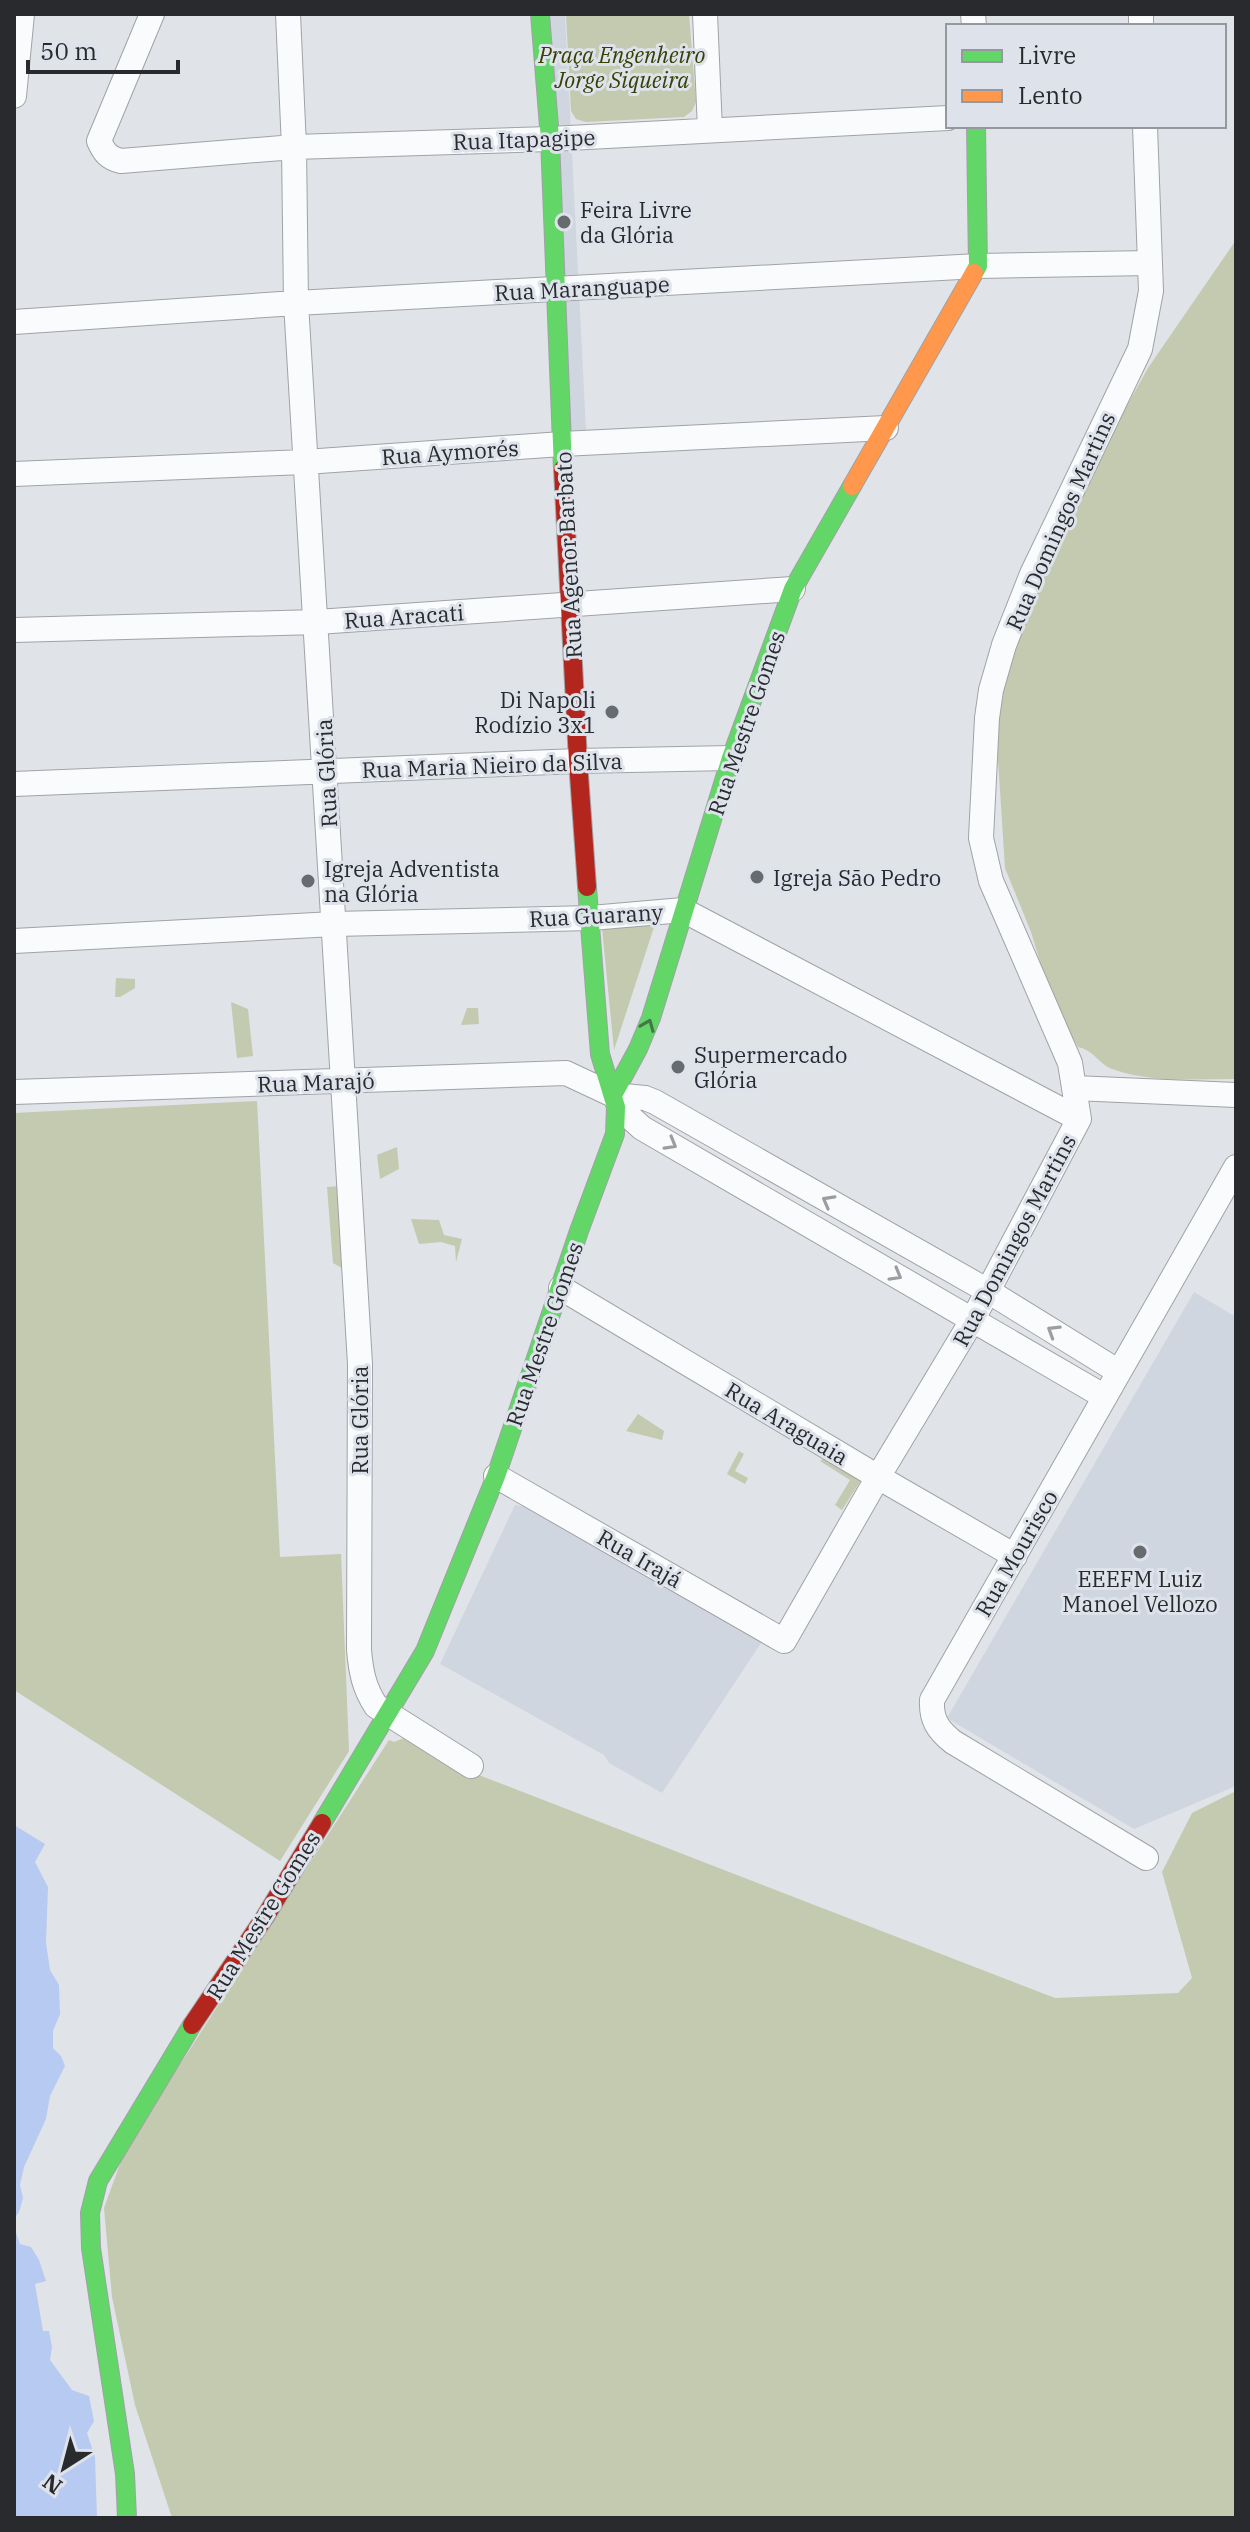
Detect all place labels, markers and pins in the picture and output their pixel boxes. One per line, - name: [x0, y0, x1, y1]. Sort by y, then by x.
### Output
- place label: Feira Livre da Glória: [580, 195, 692, 249]
- marker: Feira Livre da Glória: [555, 213, 573, 231]
- place label: Di Napoli Rodízio 3x1: [474, 685, 596, 739]
- marker: Di Napoli Rodízio 3x1: [603, 703, 621, 721]
- place label: Igreja Adventista na Glória: [324, 854, 500, 908]
- place label: Igreja São Pedro: [773, 863, 941, 892]
- marker: Igreja São Pedro: [748, 868, 766, 886]
- marker: Igreja Adventista na Glória: [299, 872, 317, 890]
- place label: Supermercado Glória: [694, 1040, 847, 1094]
- marker: Supermercado Glória: [669, 1058, 687, 1076]
- marker: EEEFM Luiz Manoel Vellozo: [1131, 1543, 1149, 1561]
- place label: EEEFM Luiz Manoel Vellozo: [1062, 1564, 1218, 1618]

